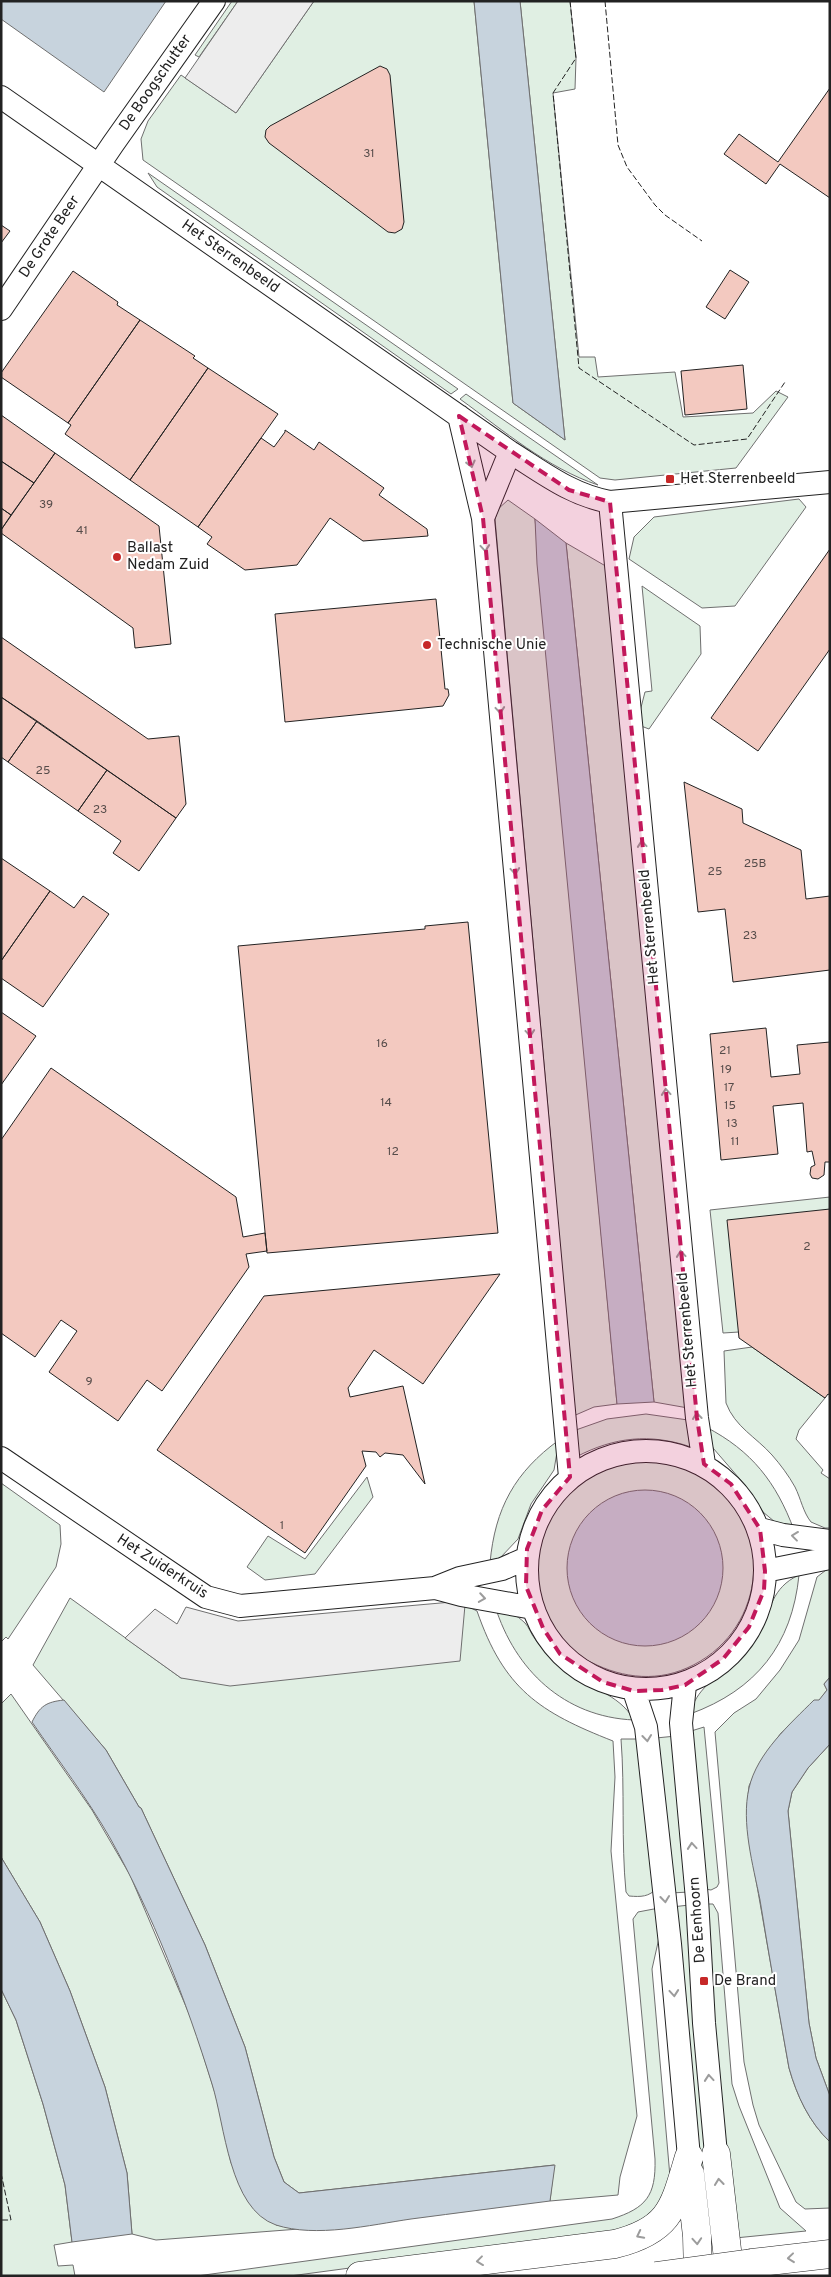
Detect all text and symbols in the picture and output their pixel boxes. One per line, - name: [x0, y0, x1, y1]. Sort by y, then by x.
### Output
- street label: De Boogschutter: [116, 31, 196, 135]
- house number: 31: [363, 146, 375, 162]
- street label: De Grote Beer: [16, 192, 85, 282]
- street label: Het Sterrenbeeld: [177, 216, 283, 298]
- one-way arrow: [465, 459, 475, 467]
- place label: Het Sterrenbeeld: [680, 470, 796, 489]
- marker: Het Sterrenbeeld: [664, 473, 676, 485]
- house number: 39: [39, 497, 53, 513]
- house number: 41: [76, 523, 88, 539]
- place label: Ballast Nedam Zuid: [127, 539, 209, 575]
- one-way arrow: [480, 544, 491, 552]
- marker: Ballast Nedam Zuid: [111, 551, 123, 563]
- place label: Technische Unie: [437, 636, 546, 655]
- marker: Technische Unie: [421, 639, 433, 651]
- one-way arrow: [494, 706, 505, 714]
- house number: 25: [36, 763, 50, 779]
- house number: 23: [93, 802, 107, 818]
- one-way arrow: [637, 839, 648, 847]
- house number: 25B: [744, 856, 766, 872]
- house number: 25: [708, 864, 722, 880]
- one-way arrow: [509, 868, 520, 876]
- street label: Het Sterrenbeeld: [636, 869, 664, 985]
- house number: 23: [743, 928, 757, 944]
- one-way arrow: [524, 1029, 535, 1037]
- house number: 16: [376, 1036, 388, 1052]
- house number: 21: [719, 1043, 731, 1059]
- house number: 19: [720, 1062, 732, 1078]
- house number: 17: [724, 1080, 734, 1096]
- one-way arrow: [661, 1088, 672, 1096]
- house number: 14: [380, 1095, 392, 1111]
- house number: 15: [724, 1098, 736, 1114]
- house number: 13: [726, 1116, 738, 1132]
- house number: 11: [731, 1134, 739, 1150]
- house number: 12: [387, 1144, 399, 1160]
- house number: 2: [803, 1239, 811, 1255]
- one-way arrow: [676, 1250, 687, 1258]
- street label: Het Sterrenbeeld: [674, 1272, 702, 1388]
- house number: 9: [85, 1374, 93, 1390]
- one-way arrow: [692, 1412, 703, 1420]
- house number: 1: [280, 1518, 284, 1534]
- street label: Het Zuiderkruis: [113, 1530, 211, 1604]
- one-way arrow: [790, 1531, 798, 1542]
- one-way arrow: [478, 1593, 487, 1603]
- one-way arrow: [641, 1734, 652, 1742]
- one-way arrow: [687, 1842, 698, 1850]
- street label: De Eenhoorn: [686, 1876, 710, 1964]
- one-way arrow: [659, 1896, 670, 1904]
- place label: De Brand: [714, 1972, 776, 1991]
- marker: De Brand: [698, 1975, 710, 1987]
- one-way arrow: [668, 1989, 679, 1997]
- one-way arrow: [704, 2074, 715, 2082]
- one-way arrow: [714, 2178, 725, 2186]
- one-way arrow: [636, 2229, 645, 2239]
- one-way arrow: [691, 2237, 702, 2245]
- one-way arrow: [786, 2252, 794, 2263]
- one-way arrow: [476, 2255, 485, 2265]

